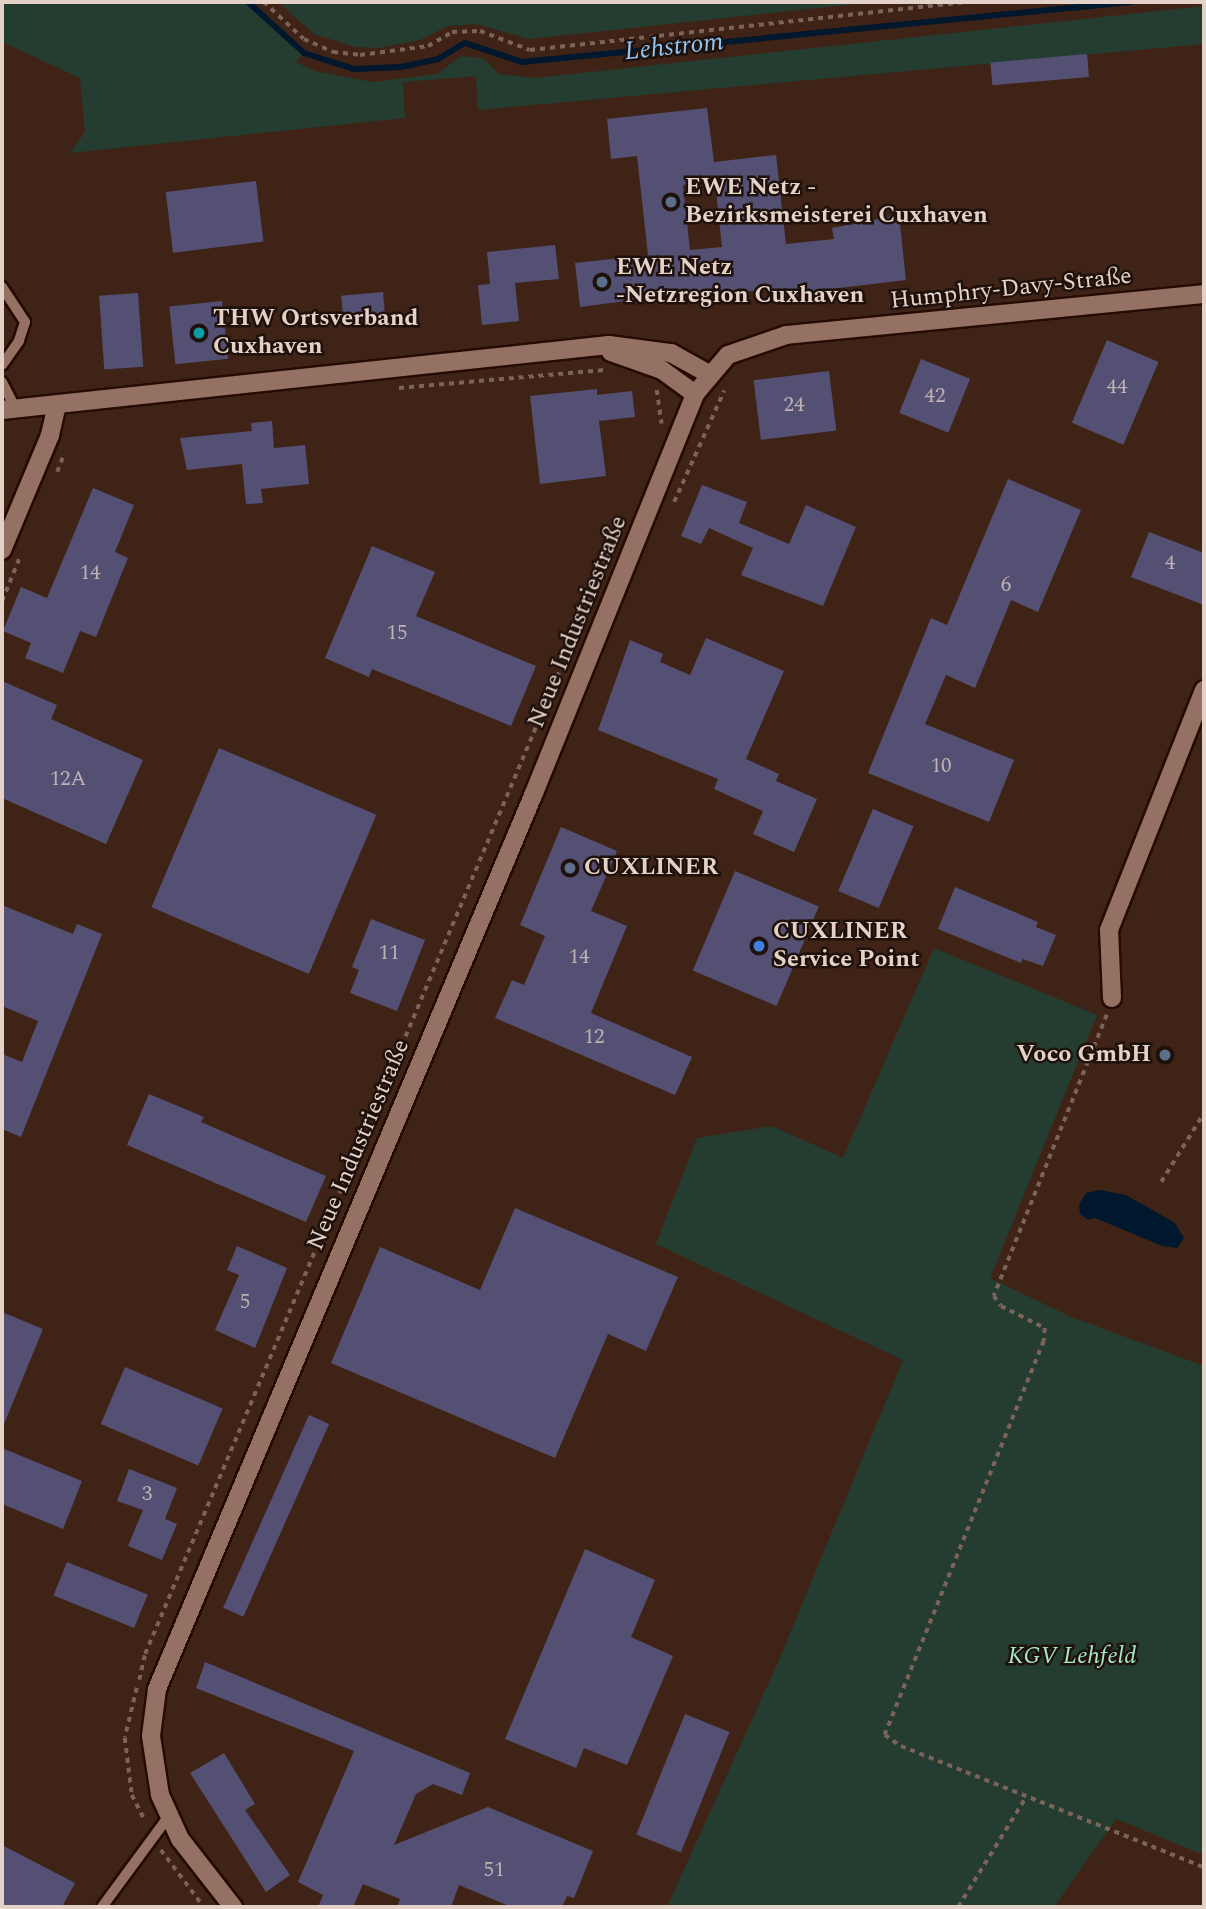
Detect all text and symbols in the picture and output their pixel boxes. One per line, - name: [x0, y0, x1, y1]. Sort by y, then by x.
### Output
- water label: Lehstrom: [623, 26, 725, 68]
- place label: EWE Netz - Bezirksmeisterei Cuxhaven: [685, 174, 988, 230]
- marker: EWE Netz - Bezirksmeisterei Cuxhaven: [663, 194, 679, 210]
- place label: EWE Netz -Netzregion Cuxhaven: [616, 254, 864, 310]
- street label: Humphry-Davy-Straße: [889, 262, 1133, 316]
- marker: EWE Netz -Netzregion Cuxhaven: [594, 274, 610, 290]
- place label: THW Ortsverband Cuxhaven: [213, 305, 419, 361]
- marker: THW Ortsverband Cuxhaven: [191, 325, 207, 341]
- house number: 44: [1107, 374, 1127, 400]
- house number: 42: [925, 383, 945, 409]
- house number: 24: [784, 392, 804, 418]
- street label: Neue Industriestraße: [522, 512, 634, 732]
- house number: 4: [1165, 550, 1175, 576]
- house number: 14: [80, 560, 100, 586]
- house number: 6: [1001, 572, 1011, 598]
- house number: 15: [387, 620, 407, 646]
- house number: 10: [931, 753, 951, 779]
- house number: 12A: [50, 766, 86, 792]
- place label: CUXLINER: [584, 854, 718, 882]
- marker: CUXLINER: [562, 860, 578, 876]
- place label: CUXLINER Service Point: [773, 918, 919, 974]
- marker: CUXLINER Service Point: [751, 938, 767, 954]
- house number: 11: [379, 940, 399, 966]
- house number: 14: [569, 944, 589, 970]
- house number: 12: [584, 1024, 604, 1050]
- street label: Neue Industriestraße: [302, 1035, 416, 1255]
- place label: Voco GmbH: [1017, 1041, 1151, 1069]
- marker: Voco GmbH: [1157, 1047, 1173, 1063]
- house number: 5: [240, 1289, 250, 1315]
- house number: 3: [142, 1481, 152, 1507]
- park label: KGV Lehfeld: [1008, 1643, 1136, 1671]
- house number: 51: [484, 1857, 504, 1883]

